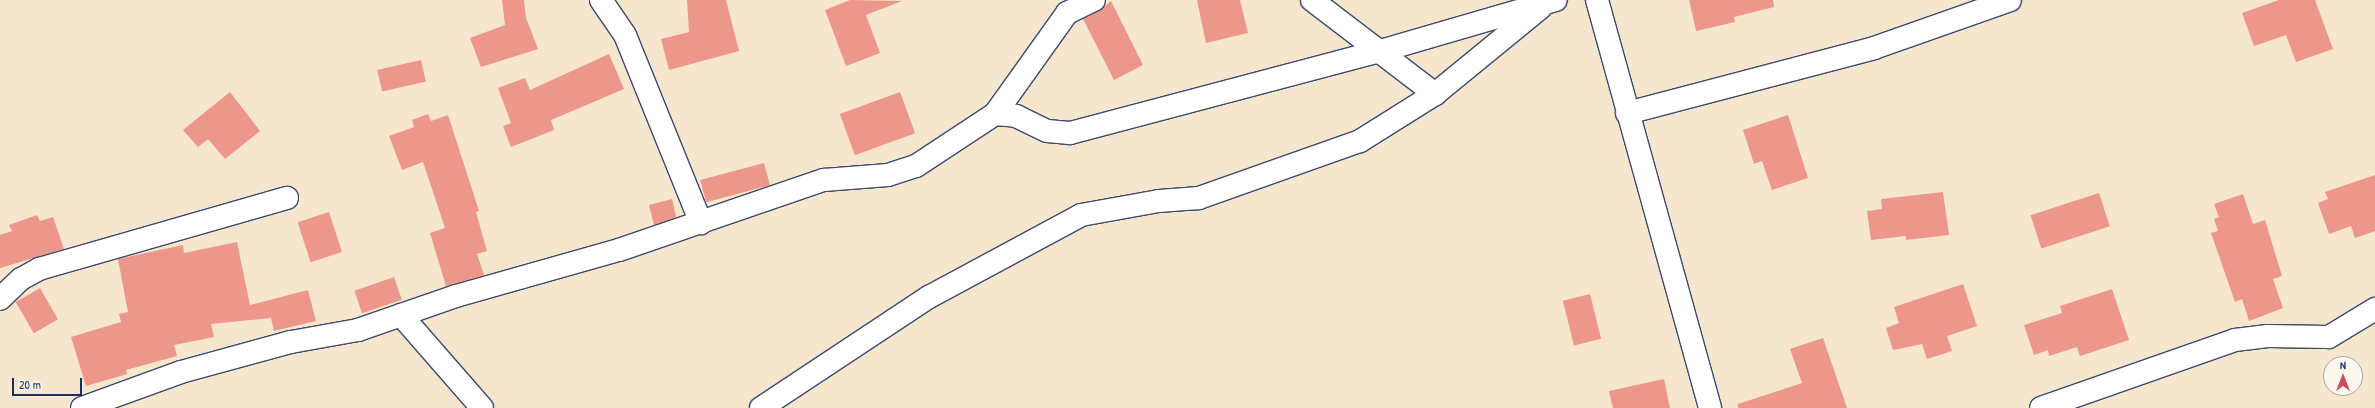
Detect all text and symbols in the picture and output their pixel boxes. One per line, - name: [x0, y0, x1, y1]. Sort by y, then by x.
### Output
- north arrow: [2323, 356, 2363, 396]
- text: N: [2340, 358, 2346, 372]
- scale bar: [14, 370, 84, 396]
- text: 20 m: [19, 376, 41, 393]

